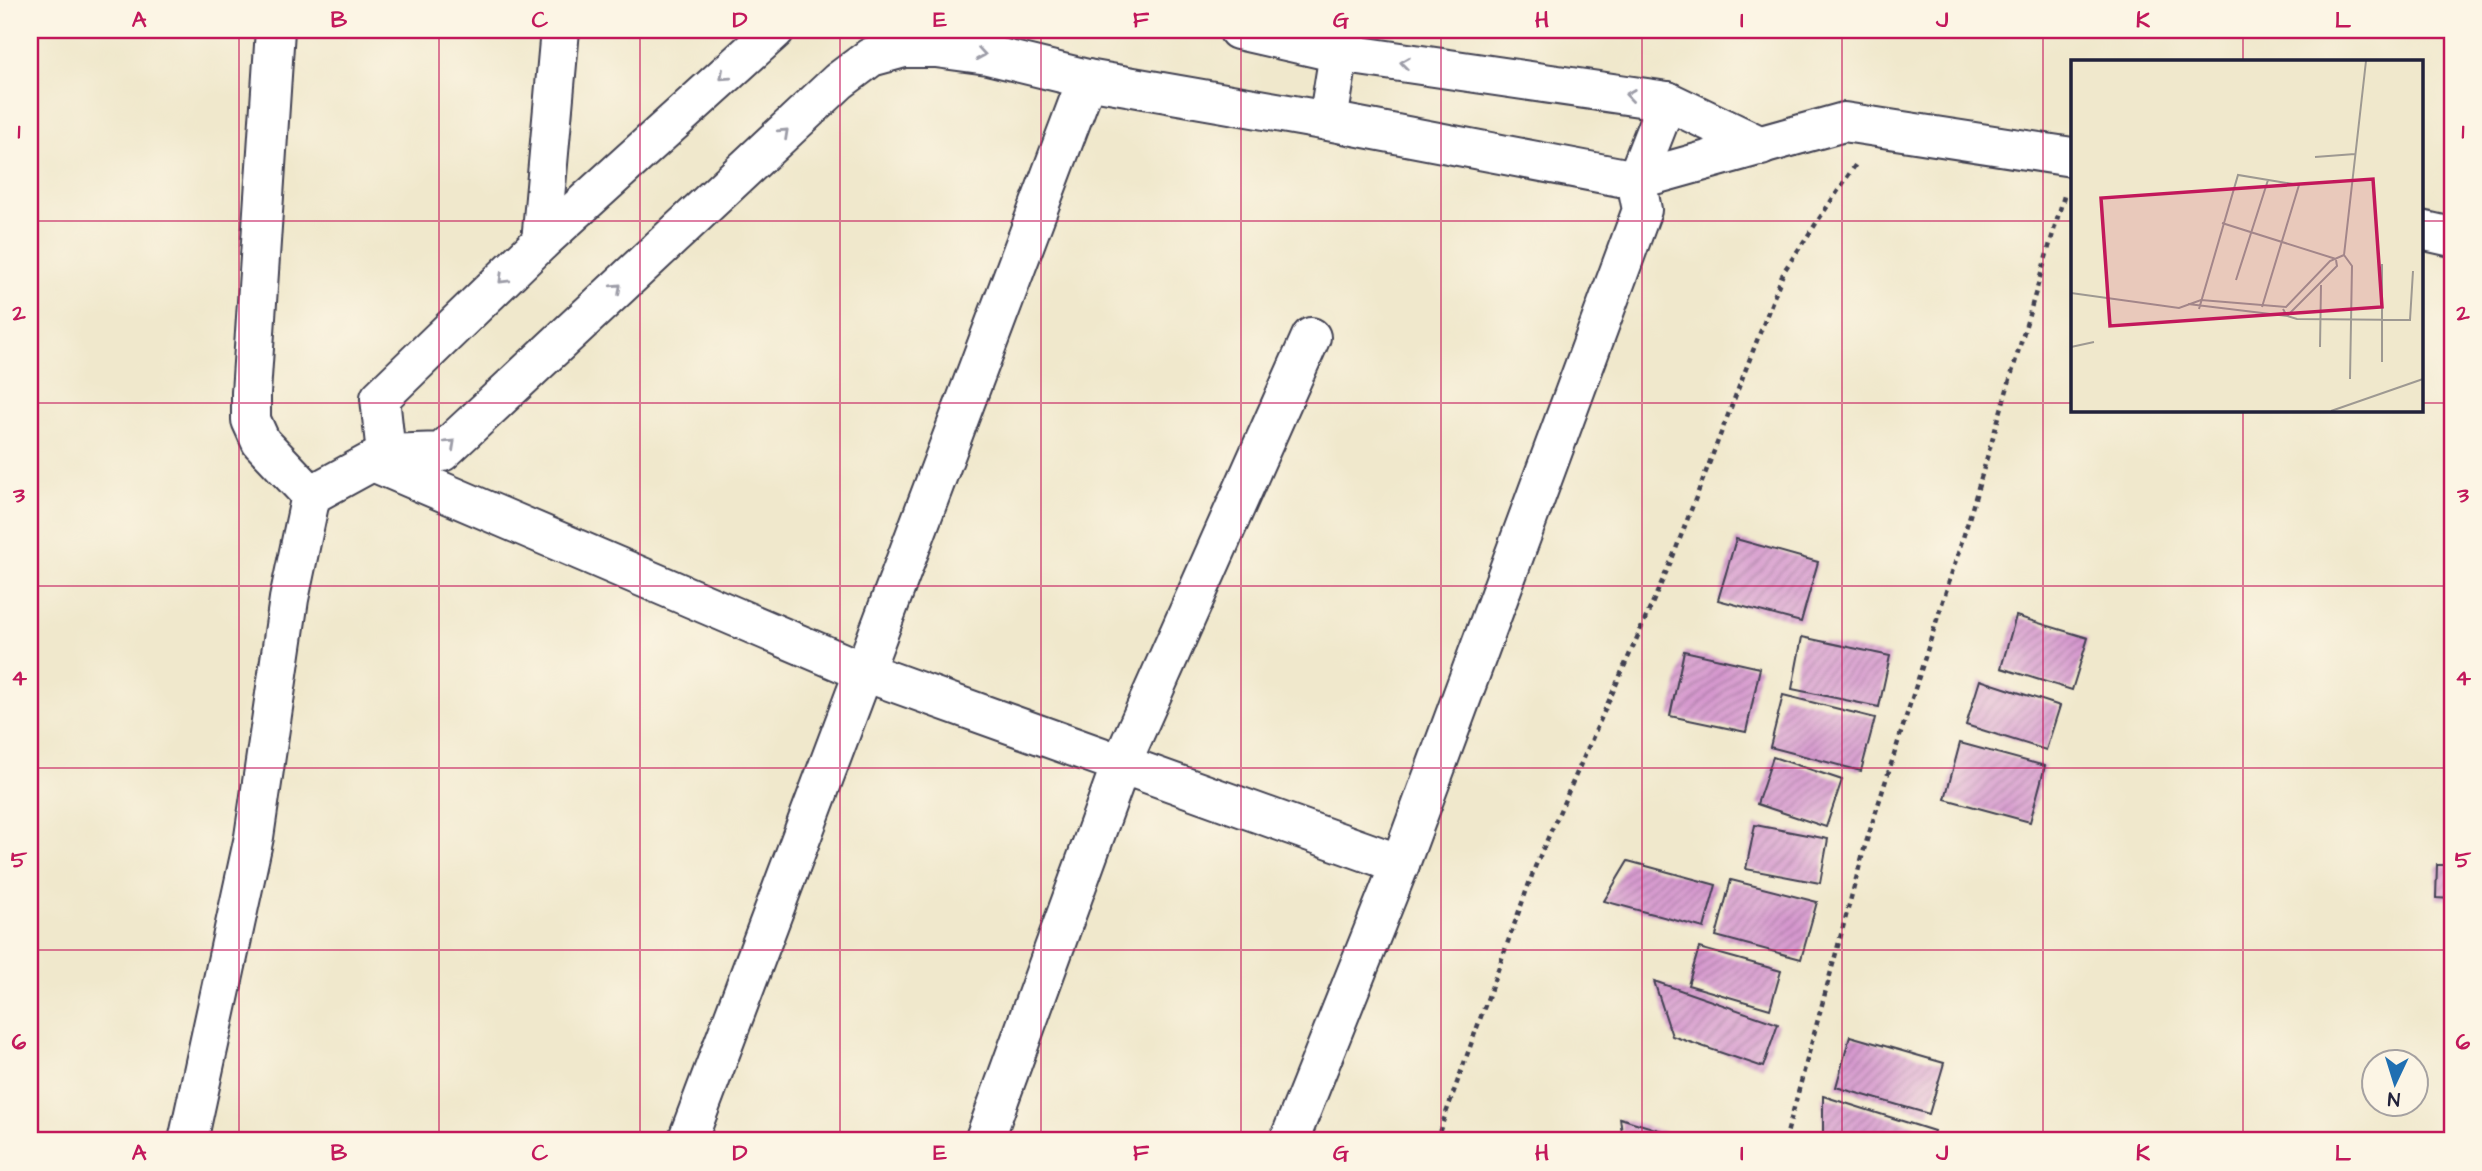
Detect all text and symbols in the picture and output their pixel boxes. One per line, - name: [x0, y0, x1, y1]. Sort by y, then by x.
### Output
- text: A: [132, 4, 147, 36]
- text: B: [331, 4, 348, 36]
- text: C: [532, 4, 549, 36]
- text: D: [733, 4, 748, 36]
- text: E: [933, 4, 947, 36]
- text: F: [1133, 4, 1150, 36]
- text: G: [1333, 4, 1349, 36]
- text: H: [1535, 4, 1549, 36]
- text: I: [1740, 4, 1744, 36]
- text: J: [1935, 4, 1949, 36]
- text: K: [2136, 4, 2151, 36]
- text: L: [2335, 4, 2351, 36]
- one-way arrow: [975, 46, 986, 61]
- one-way arrow: [1399, 55, 1411, 70]
- inset map: [2071, 60, 2422, 411]
- one-way arrow: [719, 67, 732, 80]
- one-way arrow: [1624, 88, 1636, 103]
- text: 1: [18, 115, 21, 147]
- text: 1: [2462, 115, 2465, 147]
- one-way arrow: [775, 129, 788, 141]
- one-way arrow: [498, 271, 511, 284]
- one-way arrow: [609, 284, 622, 297]
- text: 2: [11, 297, 26, 329]
- text: 2: [2455, 297, 2470, 329]
- one-way arrow: [443, 439, 456, 452]
- text: 3: [12, 479, 25, 511]
- text: 3: [2456, 479, 2469, 511]
- text: 4: [11, 662, 27, 694]
- text: 4: [2455, 662, 2471, 694]
- text: 5: [11, 844, 28, 876]
- text: 5: [2455, 844, 2472, 876]
- text: 6: [12, 1026, 27, 1058]
- text: 6: [2456, 1026, 2471, 1058]
- north arrow: [2360, 1048, 2430, 1118]
- text: N: [2387, 1085, 2401, 1112]
- text: A: [132, 1137, 147, 1169]
- text: B: [331, 1137, 348, 1169]
- text: C: [532, 1137, 549, 1169]
- text: D: [733, 1137, 748, 1169]
- text: E: [933, 1137, 947, 1169]
- text: F: [1133, 1137, 1150, 1169]
- text: G: [1333, 1137, 1349, 1169]
- text: H: [1535, 1137, 1549, 1169]
- text: I: [1740, 1137, 1744, 1169]
- text: J: [1935, 1137, 1949, 1169]
- text: K: [2136, 1137, 2151, 1169]
- text: L: [2335, 1137, 2351, 1169]

